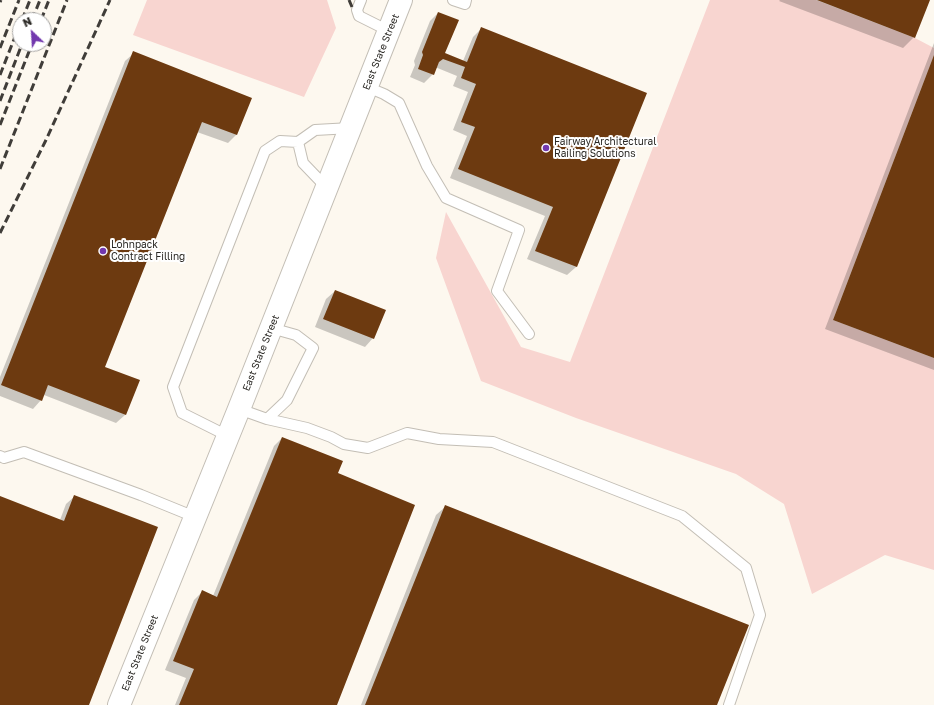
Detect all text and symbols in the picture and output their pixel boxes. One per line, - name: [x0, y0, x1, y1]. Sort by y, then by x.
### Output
- north arrow: [12, 12, 52, 52]
- street label: East State Street: [360, 12, 402, 92]
- text: N: [21, 14, 34, 29]
- place label: Fairway Architectural Railing Solutions: [554, 136, 656, 160]
- marker: Fairway Architectural Railing Solutions: [541, 143, 551, 153]
- place label: Lohnpack Contract Filling: [111, 239, 185, 262]
- marker: Lohnpack Contract Filling: [98, 246, 108, 256]
- street label: East State Street: [240, 313, 282, 393]
- street label: East State Street: [119, 613, 161, 693]

